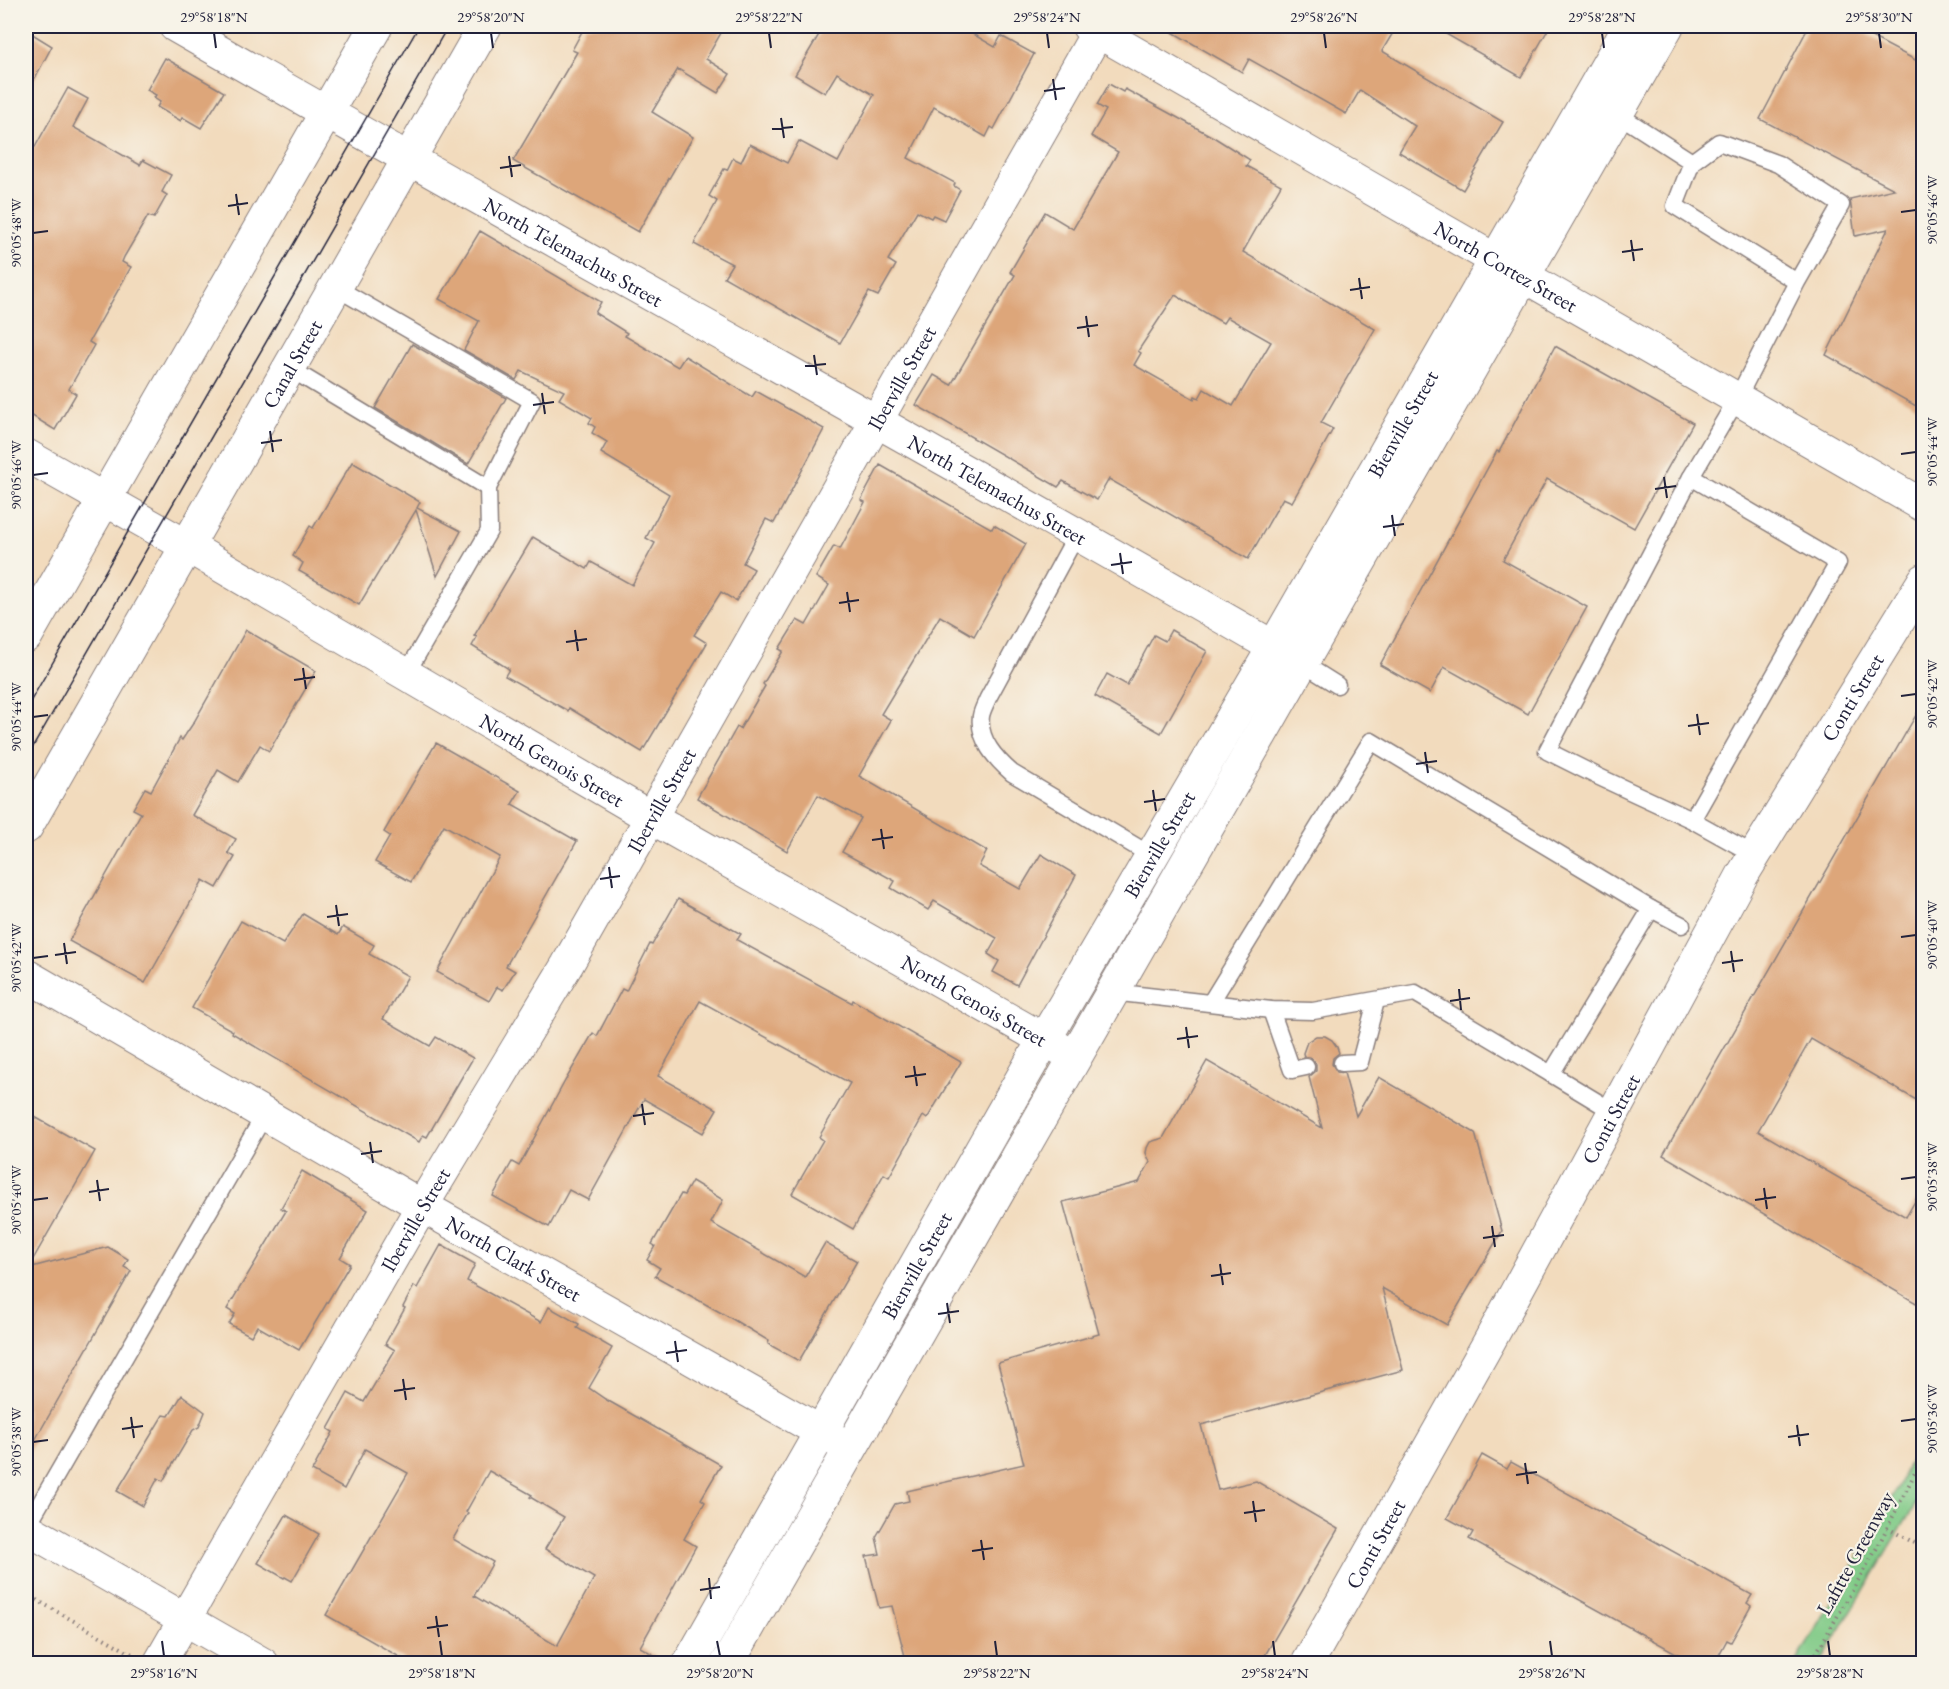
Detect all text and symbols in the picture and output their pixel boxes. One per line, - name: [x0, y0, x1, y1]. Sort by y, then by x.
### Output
- text: 29°58'18"N: [180, 7, 248, 26]
- text: 29°58'20"N: [457, 7, 525, 26]
- text: 29°58'22"N: [735, 7, 803, 26]
- text: 29°58'24"N: [1013, 7, 1081, 26]
- text: 29°58'26"N: [1290, 7, 1358, 26]
- text: 29°58'28"N: [1568, 7, 1636, 26]
- text: 29°58'30"N: [1845, 7, 1913, 26]
- text: 90°05'46"W: [1922, 175, 1941, 245]
- street label: North Telemachus Street: [479, 191, 668, 313]
- text: 90°05'48"W: [6, 198, 25, 268]
- street label: North Cortez Street: [1429, 214, 1583, 318]
- street label: Canal Street: [255, 314, 328, 413]
- street label: Iberville Street: [861, 320, 942, 435]
- street label: Bienville Street: [1361, 365, 1444, 482]
- text: 90°05'44"W: [1922, 417, 1941, 487]
- street label: North Telemachus Street: [903, 428, 1092, 551]
- text: 90°05'46"W: [6, 440, 25, 510]
- street label: Conti Street: [1815, 648, 1889, 746]
- text: 90°05'42"W: [1922, 659, 1941, 729]
- text: 90°05'44"W: [6, 682, 25, 752]
- street label: North Genois Street: [475, 707, 630, 813]
- street label: Iberville Street: [620, 743, 701, 857]
- street label: Bienville Street: [1117, 785, 1201, 902]
- text: 90°05'40"W: [1922, 900, 1941, 970]
- text: 90°05'42"W: [6, 923, 25, 993]
- street label: North Genois Street: [897, 948, 1052, 1052]
- street label: Conti Street: [1575, 1069, 1646, 1168]
- text: 90°05'38"W: [1922, 1142, 1941, 1212]
- street label: Iberville Street: [374, 1162, 456, 1276]
- text: 90°05'40"W: [6, 1165, 25, 1235]
- street label: Bienville Street: [875, 1206, 957, 1324]
- street label: North Clark Street: [441, 1209, 587, 1307]
- text: 90°05'36"W: [1922, 1384, 1941, 1454]
- text: 90°05'38"W: [6, 1407, 25, 1477]
- street label: Lafitte Greenway: [1810, 1486, 1901, 1620]
- street label: Conti Street: [1339, 1494, 1411, 1593]
- text: 29°58'16"N: [130, 1663, 198, 1682]
- text: 29°58'18"N: [408, 1663, 476, 1682]
- text: 29°58'20"N: [686, 1663, 754, 1682]
- text: 29°58'22"N: [963, 1663, 1031, 1682]
- text: 29°58'24"N: [1241, 1663, 1309, 1682]
- text: 29°58'26"N: [1518, 1663, 1586, 1682]
- text: 29°58'28"N: [1796, 1663, 1864, 1682]

